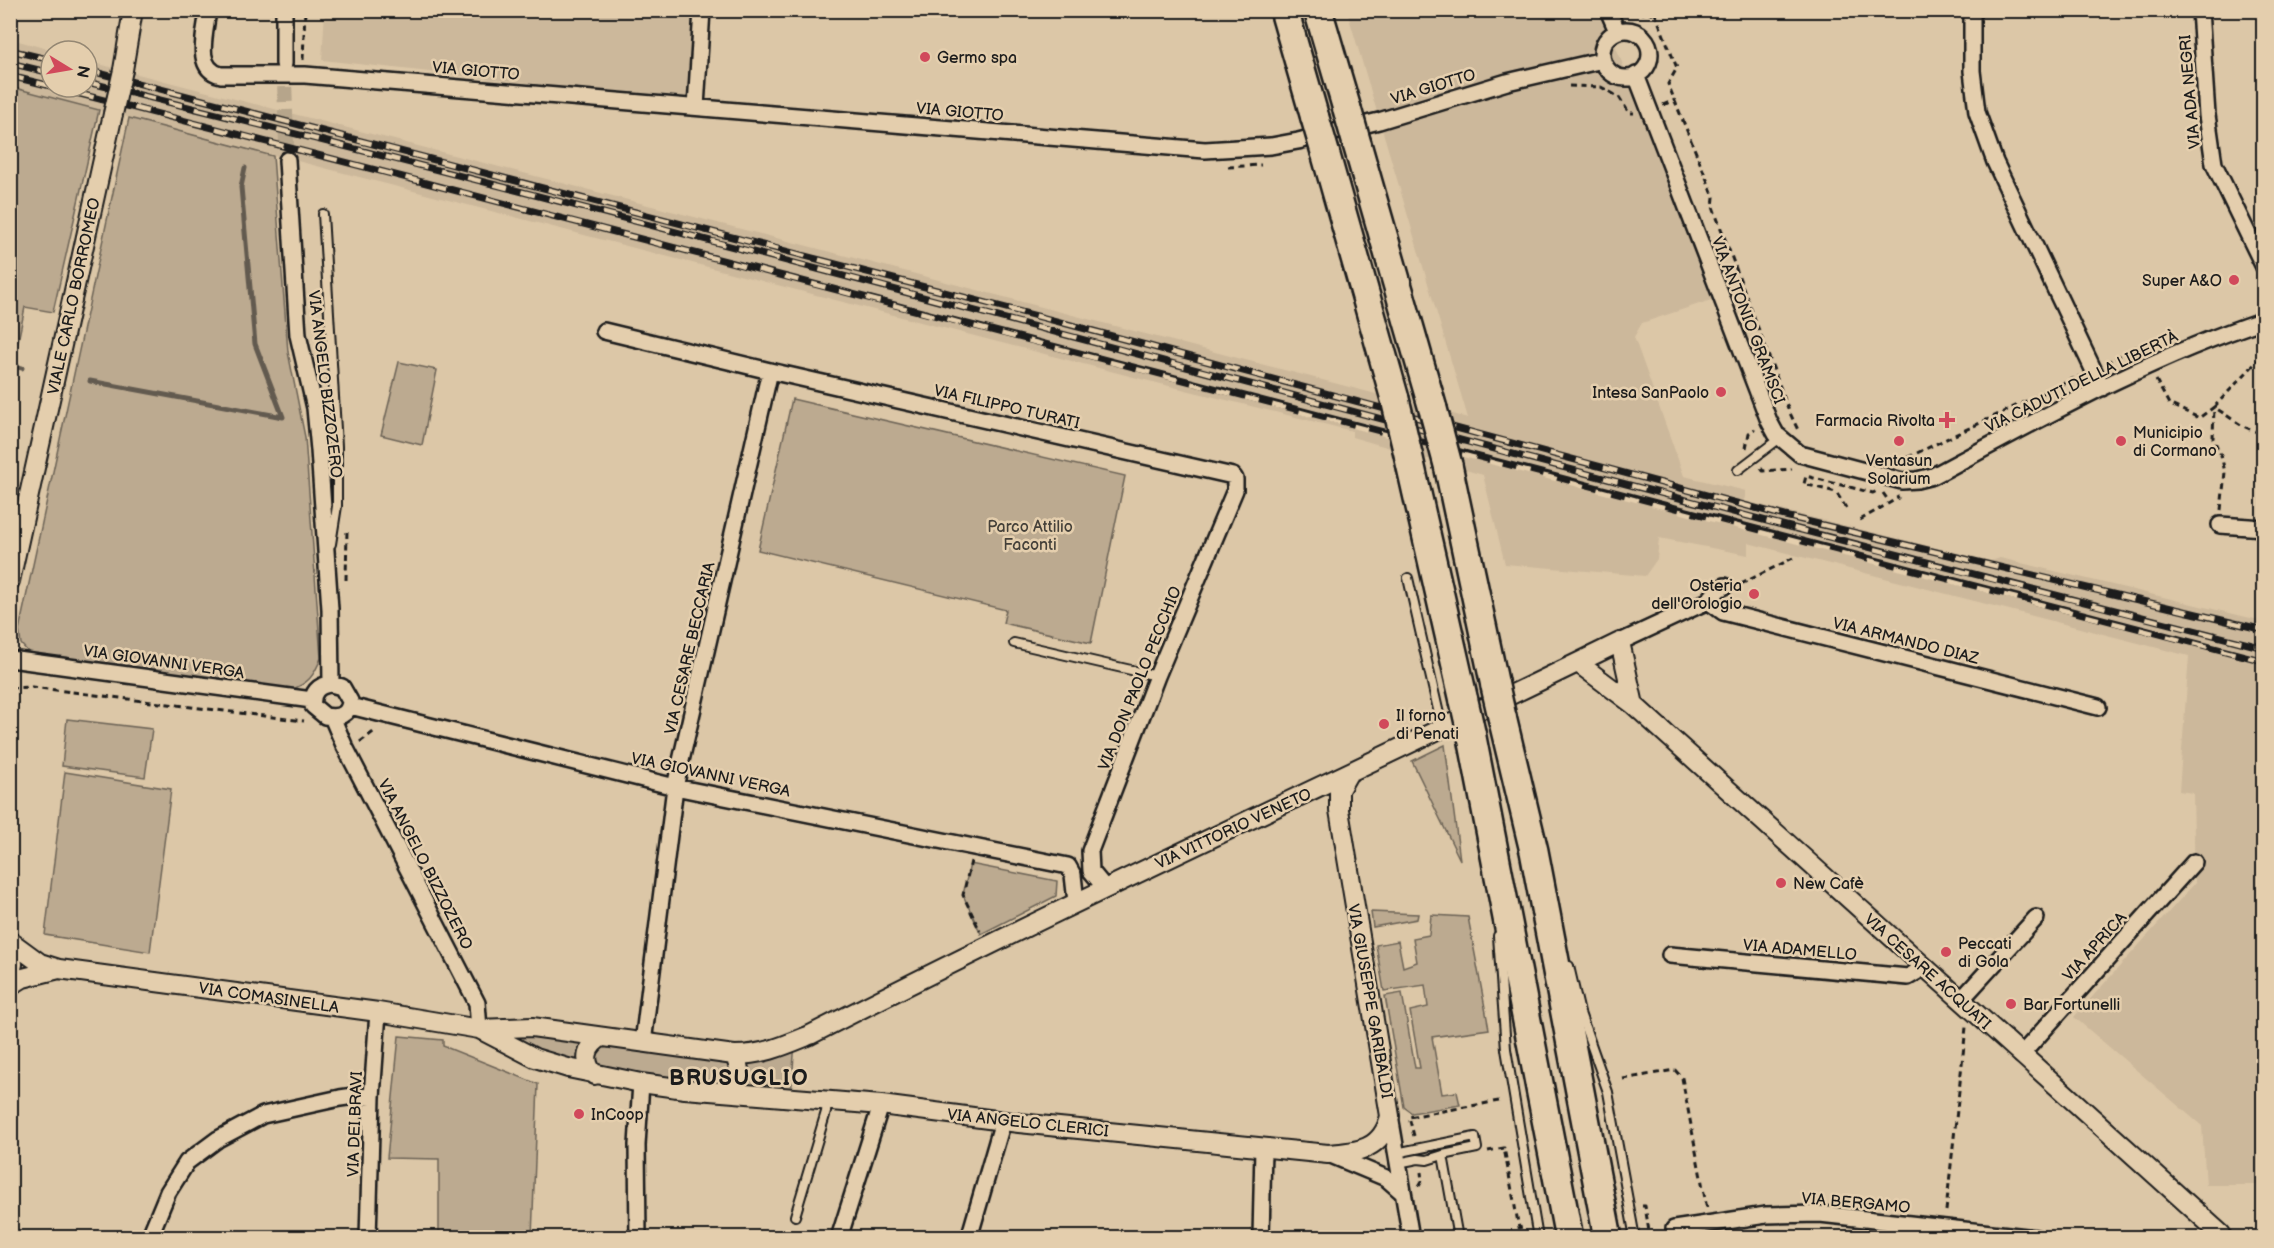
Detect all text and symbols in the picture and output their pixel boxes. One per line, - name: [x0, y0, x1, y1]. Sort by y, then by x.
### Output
- street label: VIA ADA NEGRI: [2176, 34, 2205, 150]
- north arrow: [39, 39, 99, 99]
- place label: Germo spa: [937, 49, 1017, 68]
- marker: Germo spa: [918, 50, 932, 64]
- street label: VIA GIOTTO: [431, 58, 520, 85]
- text: N: [72, 64, 93, 79]
- street label: VIA GIOTTO: [1389, 66, 1478, 109]
- street label: VIA GIOTTO: [915, 99, 1004, 126]
- street label: VIALE CARLO BORROMEO: [44, 196, 105, 397]
- street label: VIA ANTONIO GRAMSCI: [1707, 234, 1788, 407]
- place label: Super A&O: [2142, 272, 2222, 291]
- marker: Super A&O: [2227, 273, 2241, 287]
- street label: VIA ANGELO BIZZOZERO: [304, 289, 345, 479]
- street label: VIA CADUTI DELLA LIBERTÀ: [1981, 325, 2181, 437]
- street label: VIA FILIPPO TURATI: [932, 381, 1082, 434]
- place label: Intesa SanPaolo: [1592, 384, 1709, 403]
- marker: Intesa SanPaolo: [1714, 385, 1728, 399]
- place label: Farmacia Rivolta: [1815, 412, 1935, 431]
- marker: Farmacia Rivolta: [1940, 413, 1954, 427]
- place label: Municipio di Cormano: [2133, 424, 2217, 461]
- marker: Ventasun Solarium: [1892, 434, 1906, 448]
- marker: Municipio di Cormano: [2114, 434, 2128, 448]
- place label: Ventasun Solarium: [1866, 452, 1932, 489]
- park label: Parco Attilio Faconti: [987, 518, 1073, 555]
- street label: VIA CESARE BECCARIA: [661, 560, 720, 736]
- place label: Osteria dell'Orologio: [1651, 577, 1742, 614]
- street label: VIA DON PAOLO PECCHIO: [1095, 584, 1186, 773]
- marker: Osteria dell'Orologio: [1747, 587, 1761, 601]
- street label: VIA ARMANDO DIAZ: [1831, 614, 1981, 669]
- street label: VIA GIOVANNI VERGA: [82, 642, 246, 683]
- place label: Il forno di Penati: [1396, 707, 1459, 744]
- marker: Il forno di Penati: [1377, 717, 1391, 731]
- street label: VIA GIOVANNI VERGA: [629, 749, 792, 802]
- street label: VIA ANGELO BIZZOZERO: [373, 776, 476, 953]
- street label: VIA VITTORIO VENETO: [1153, 785, 1315, 874]
- place label: New Cafè: [1793, 875, 1864, 894]
- marker: New Cafè: [1774, 876, 1788, 890]
- street label: VIA GIUSEPPE GARIBALDI: [1343, 902, 1396, 1100]
- street label: VIA APRICA: [2059, 908, 2131, 985]
- street label: VIA CESARE ACQUATI: [1860, 910, 1994, 1034]
- place label: Peccati di Gola: [1958, 935, 2012, 972]
- street label: VIA ADAMELLO: [1742, 936, 1858, 965]
- marker: Peccati di Gola: [1939, 945, 1953, 959]
- street label: VIA COMASINELLA: [197, 979, 340, 1018]
- place label: Bar Fortunelli: [2023, 996, 2120, 1015]
- marker: Bar Fortunelli: [2004, 997, 2018, 1011]
- district label: BRUSUGLIO: [669, 1065, 809, 1092]
- street label: VIA DEI BRAVI: [344, 1071, 367, 1177]
- place label: InCoop: [591, 1106, 644, 1125]
- street label: VIA ANGELO CLERICI: [946, 1106, 1110, 1141]
- marker: InCoop: [572, 1107, 586, 1121]
- street label: VIA BERGAMO: [1801, 1189, 1911, 1218]

